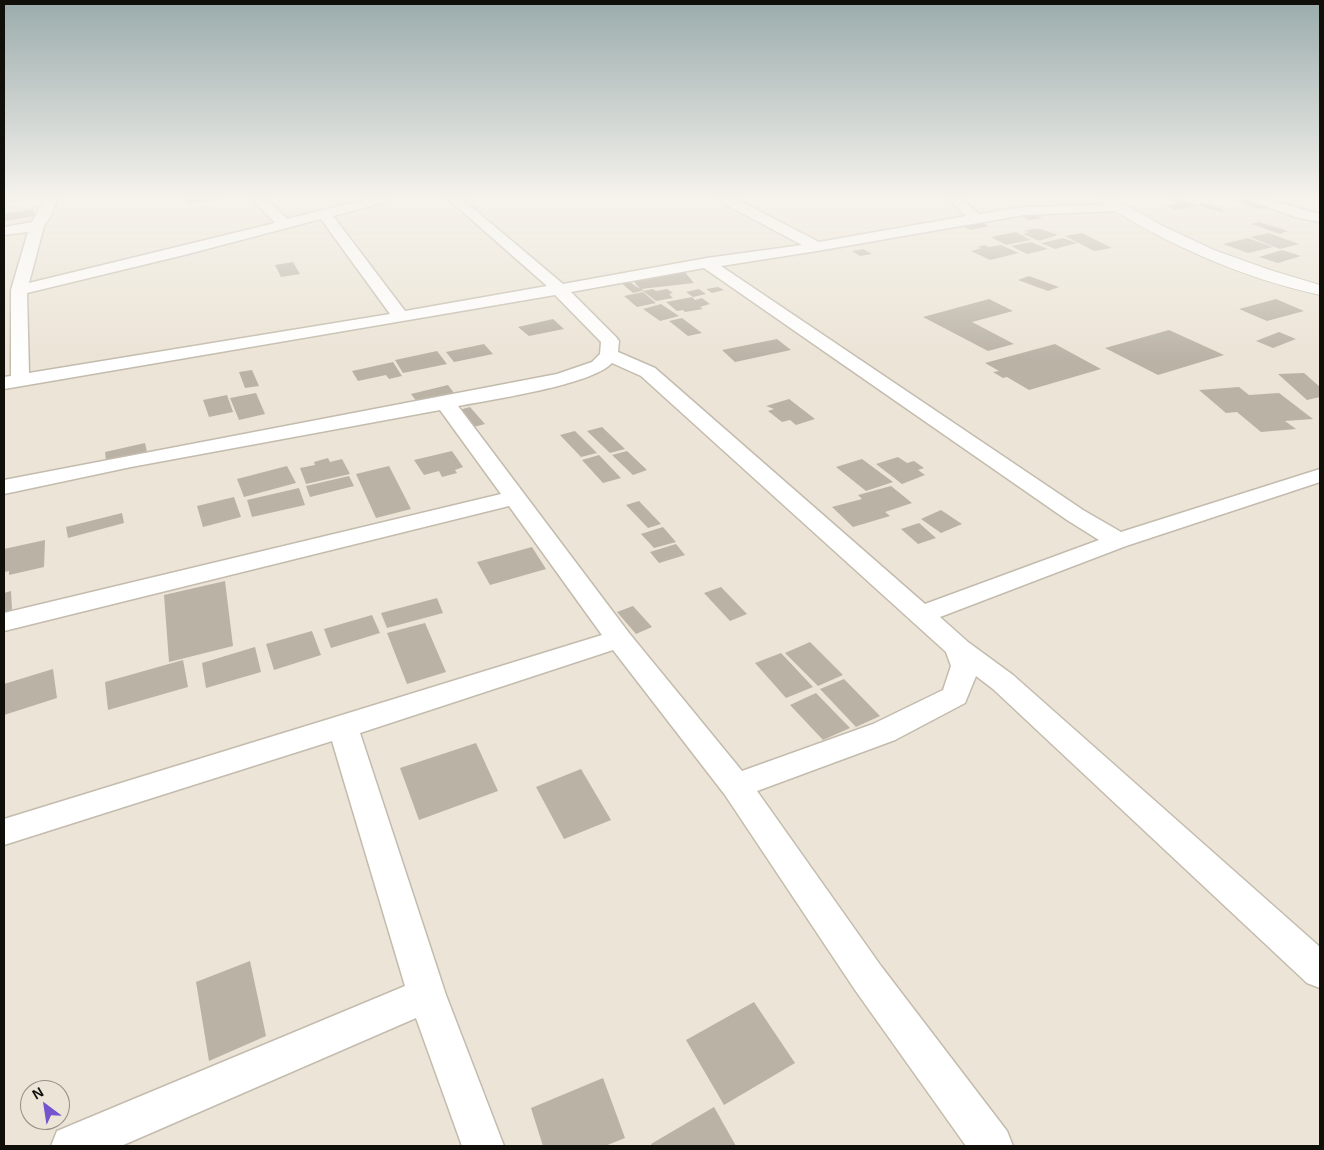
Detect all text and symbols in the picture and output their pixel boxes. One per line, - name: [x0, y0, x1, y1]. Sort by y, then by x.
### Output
- north arrow: [20, 1080, 70, 1130]
- text: N: [29, 1084, 46, 1102]

